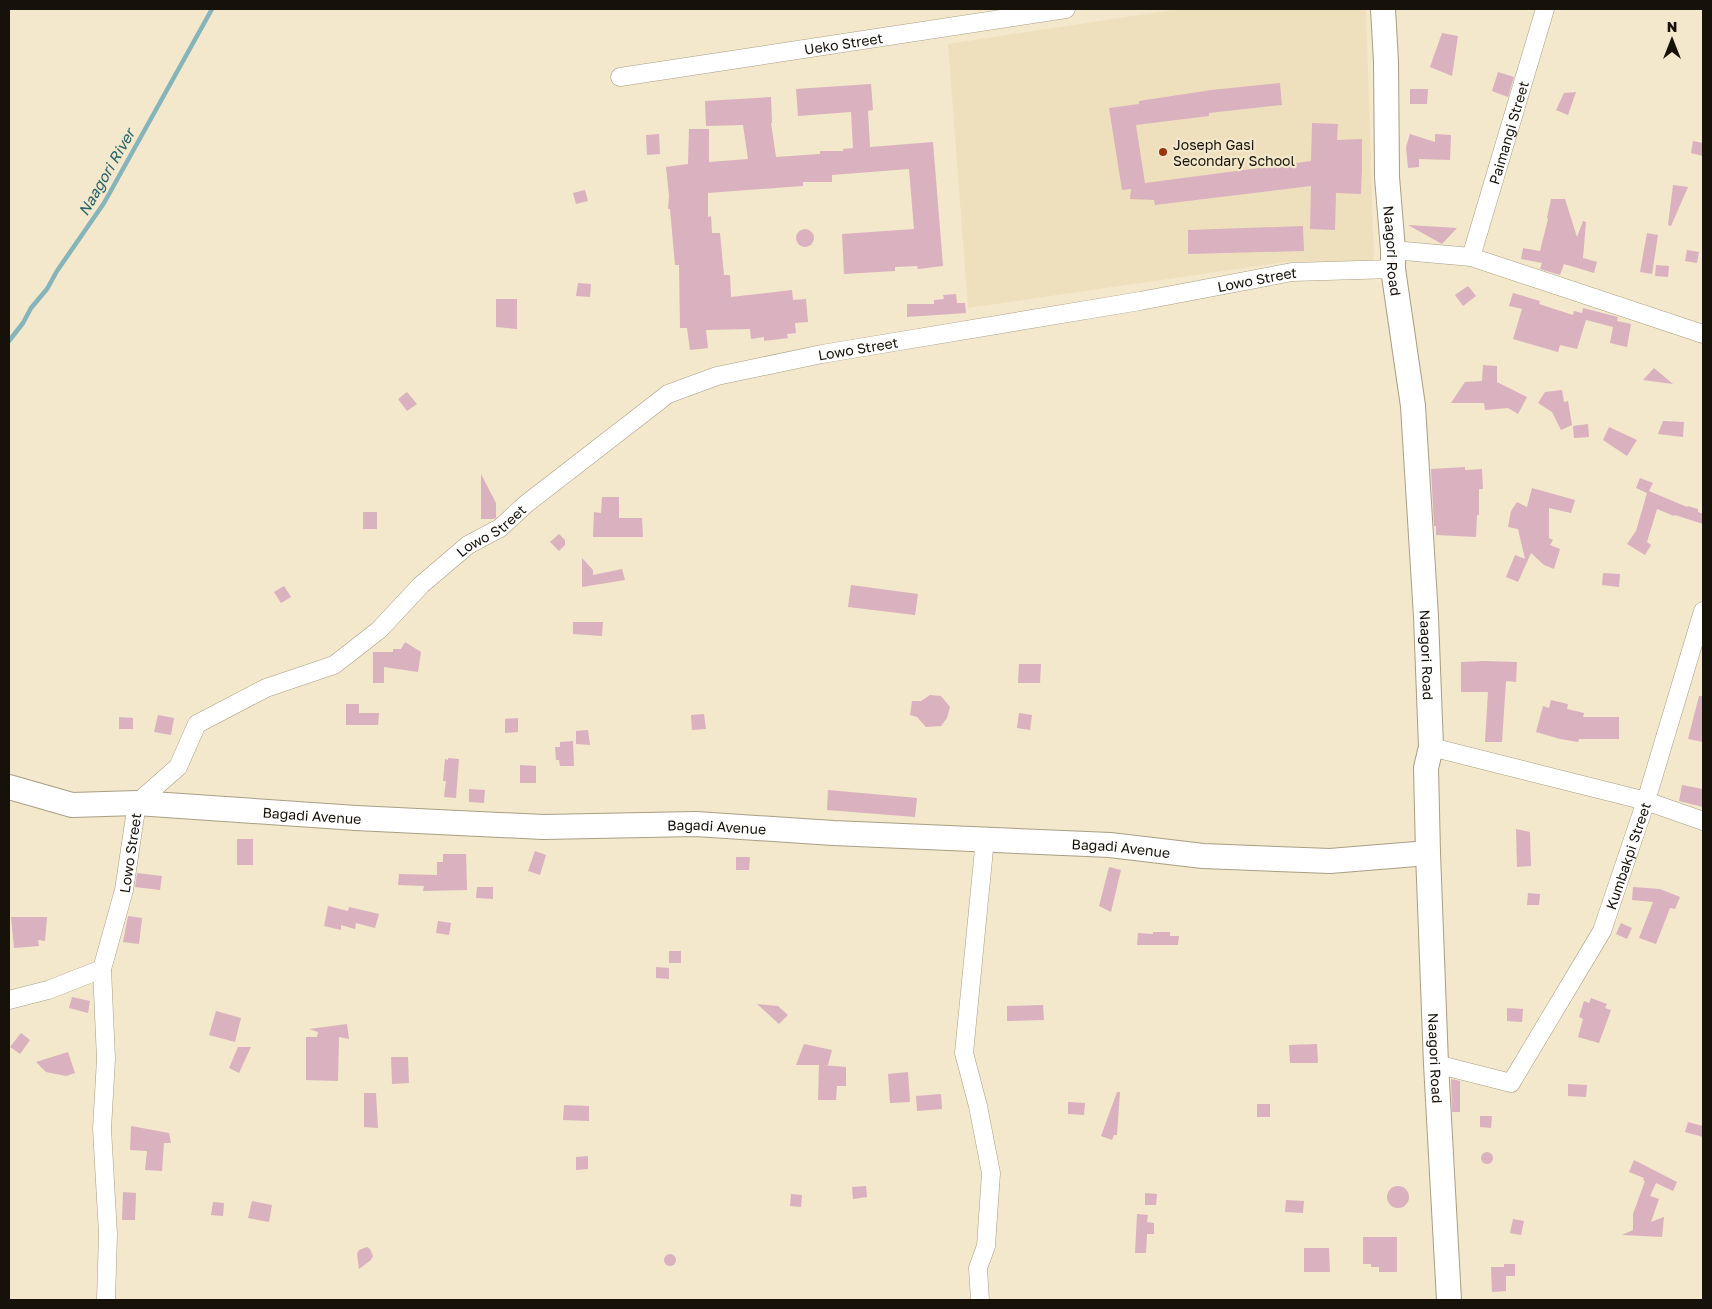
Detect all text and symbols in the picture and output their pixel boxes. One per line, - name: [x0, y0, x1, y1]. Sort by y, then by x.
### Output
- north arrow: [1647, 15, 1697, 65]
- text: N: [1667, 18, 1677, 35]
- street label: Ueko Street: [803, 29, 884, 57]
- street label: Paimangi Street: [1485, 79, 1532, 186]
- water label: Naagori River: [74, 124, 140, 219]
- place label: Joseph Gasi Secondary School: [1173, 136, 1295, 169]
- marker: Joseph Gasi Secondary School: [1157, 146, 1169, 158]
- street label: Naagori Road: [1381, 205, 1405, 297]
- street label: Lowo Street: [1216, 263, 1297, 295]
- street label: Lowo Street: [817, 333, 899, 363]
- street label: Lowo Street: [452, 501, 529, 560]
- street label: Naagori Road: [1417, 609, 1438, 700]
- street label: Kumbakpi Street: [1601, 800, 1654, 912]
- street label: Bagadi Avenue: [262, 803, 362, 827]
- street label: Lowo Street: [115, 812, 144, 894]
- street label: Bagadi Avenue: [667, 815, 767, 837]
- street label: Bagadi Avenue: [1071, 835, 1171, 861]
- street label: Naagori Road: [1426, 1012, 1447, 1104]

